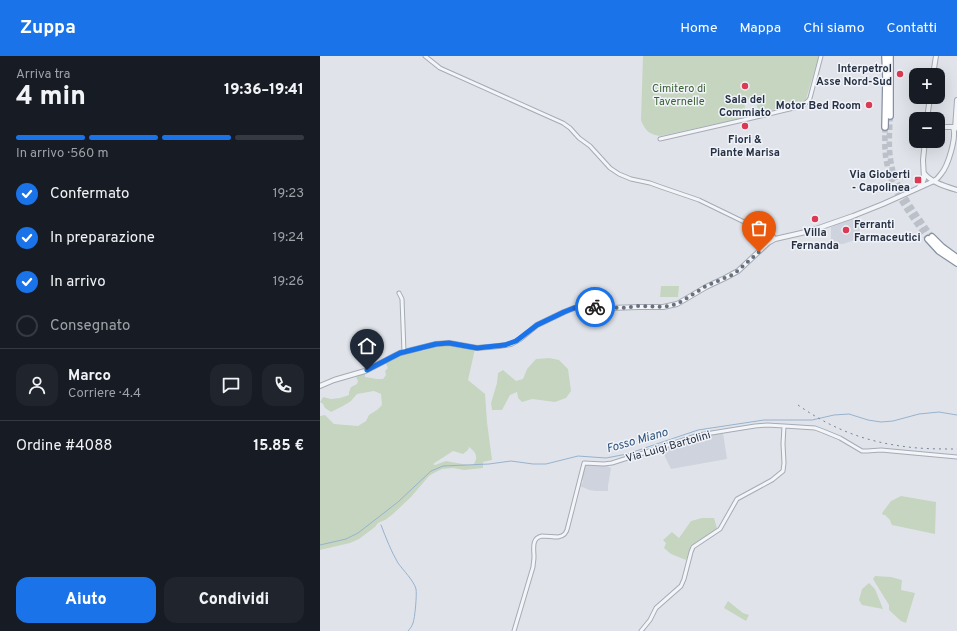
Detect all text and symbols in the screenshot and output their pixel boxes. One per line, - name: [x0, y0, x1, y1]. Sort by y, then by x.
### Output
- text: Zuppa: [20, 16, 76, 40]
- text: Home: [680, 20, 717, 37]
- text: Mappa: [739, 20, 781, 37]
- text: Chi siamo: [803, 20, 865, 37]
- text: Contatti: [887, 20, 937, 37]
- place label: Interpetrol Asse Nord-Sud: [816, 62, 892, 89]
- text: Arriva tra: [16, 67, 70, 83]
- map controls: [909, 68, 945, 148]
- button: +: [909, 68, 945, 104]
- marker: Interpetrol Asse Nord-Sud: [895, 69, 905, 79]
- text: 4 min: [16, 81, 86, 114]
- text: 19:36–19:41: [224, 81, 304, 100]
- marker: Sala del Commiato: [740, 81, 750, 91]
- park label: Cimitero di Tavernelle: [652, 82, 706, 109]
- place label: Sala del Commiato: [719, 93, 771, 120]
- place label: Motor Bed Room: [776, 99, 861, 113]
- marker: Motor Bed Room: [864, 100, 874, 110]
- button: −: [909, 112, 945, 148]
- marker: Fiori & Piante Marisa: [740, 121, 750, 131]
- place label: Fiori & Piante Marisa: [710, 133, 780, 160]
- text: In arrivo · 560 m: [16, 146, 109, 162]
- place label: Via Gioberti - Capolinea: [849, 168, 910, 195]
- marker: Via Gioberti - Capolinea: [913, 175, 923, 185]
- icon: check: [16, 183, 38, 205]
- text: Confermato: [50, 185, 129, 204]
- text: 19:23: [273, 186, 304, 202]
- pin: [742, 211, 776, 252]
- marker: Villa Fernanda: [810, 214, 820, 224]
- icon: bag: [748, 217, 770, 239]
- place label: Ferranti Farmaceutici: [854, 218, 921, 245]
- marker: Ferranti Farmaceutici: [841, 225, 851, 235]
- place label: Villa Fernanda: [791, 226, 839, 253]
- icon: check: [16, 227, 38, 249]
- text: In preparazione: [50, 229, 155, 248]
- text: 19:24: [273, 230, 304, 246]
- icon: check: [16, 271, 38, 293]
- text: In arrivo: [50, 273, 106, 292]
- text: 19:26: [273, 274, 304, 290]
- courier: [575, 287, 615, 327]
- icon: bike: [584, 296, 606, 318]
- text: Consegnato: [50, 317, 130, 336]
- pin: [350, 329, 384, 370]
- icon: home: [356, 335, 378, 357]
- button: person: [16, 364, 58, 406]
- button: chat: [210, 364, 252, 406]
- button: phone: [262, 364, 304, 406]
- text: Marco: [68, 367, 111, 386]
- text: Corriere · 4.4: [68, 386, 141, 402]
- water label: Fosso Miano: [605, 424, 670, 457]
- street label: Via Luigi Bartolini: [624, 428, 712, 466]
- text: Ordine #4088: [16, 437, 113, 456]
- text: 15.85 €: [253, 437, 304, 456]
- button: Aiuto: [16, 577, 156, 623]
- button: Condividi: [164, 577, 304, 623]

